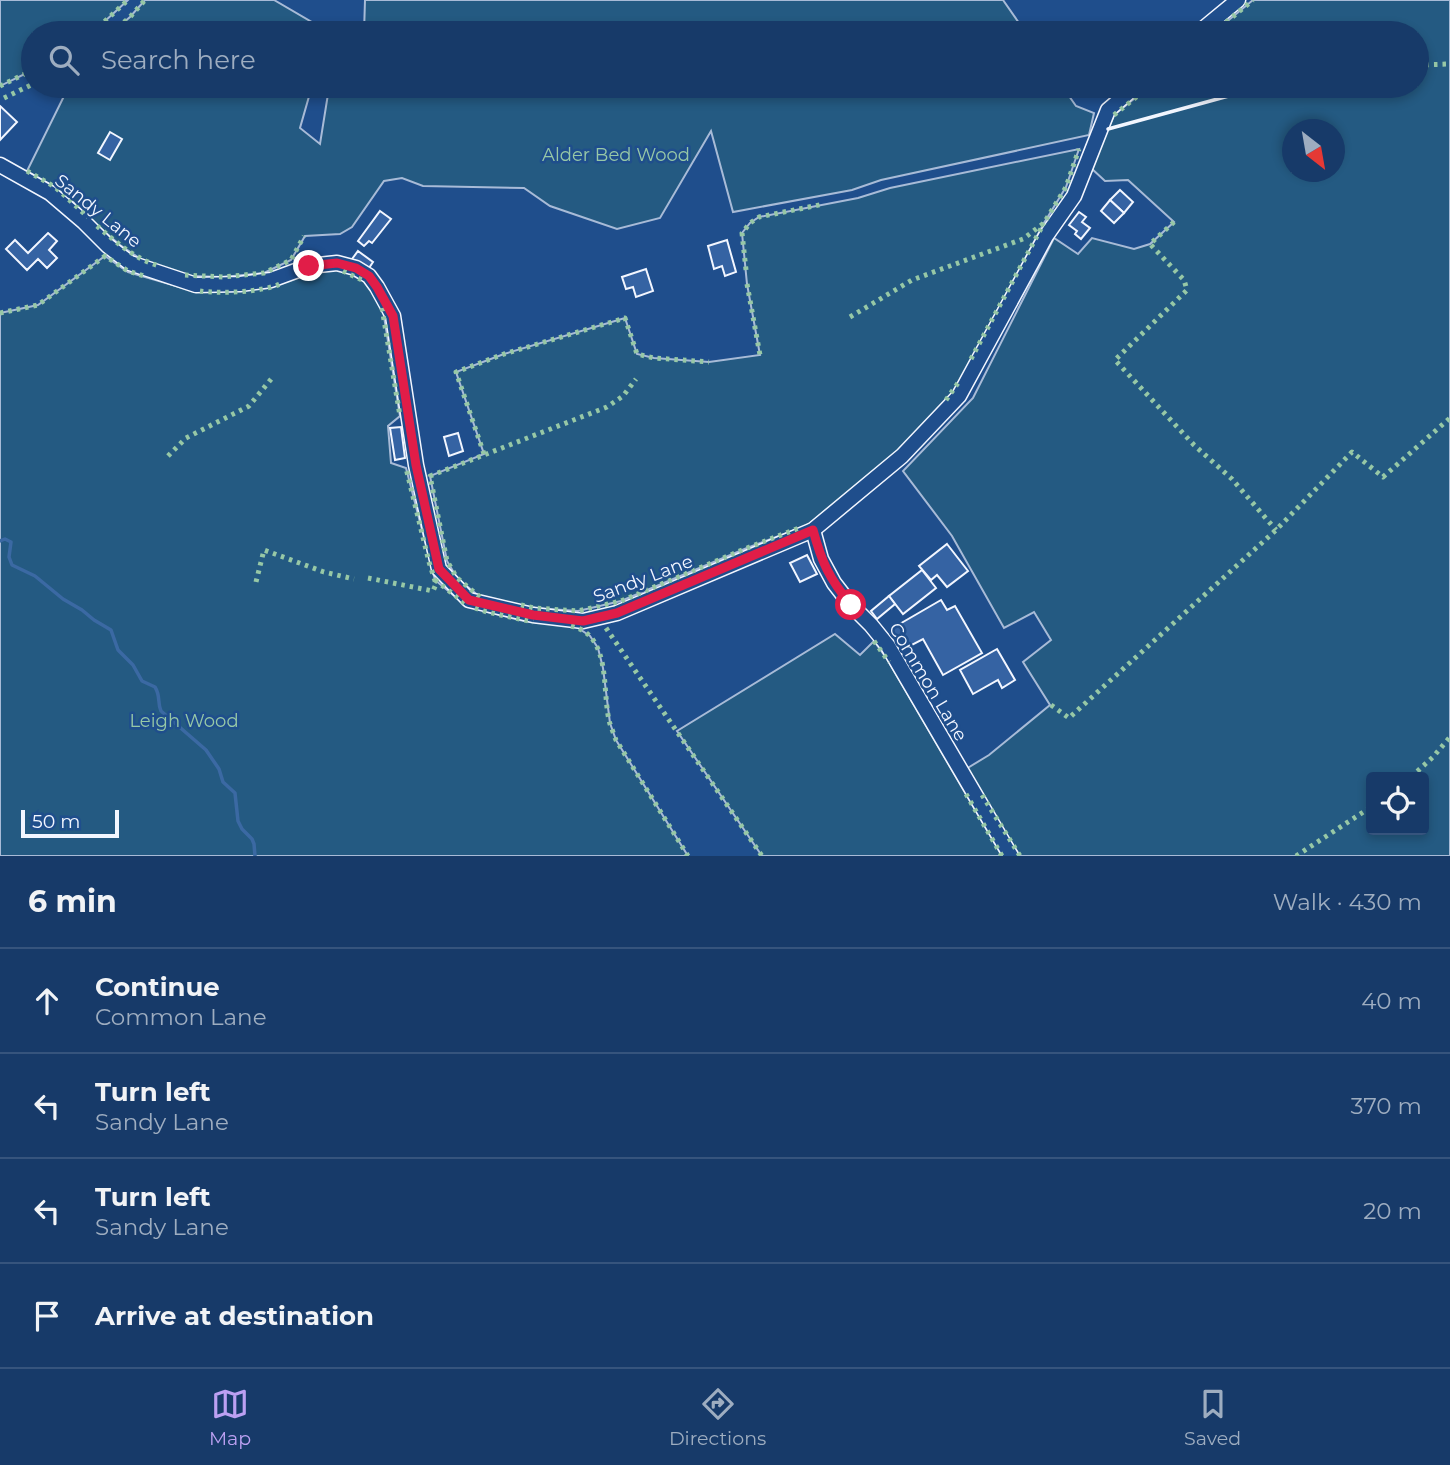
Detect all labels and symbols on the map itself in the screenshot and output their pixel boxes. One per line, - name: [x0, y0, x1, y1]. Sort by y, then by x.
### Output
- north arrow: [1282, 119, 1345, 182]
- park label: Alder Bed Wood: [542, 144, 690, 166]
- street label: Sandy Lane: [50, 170, 146, 253]
- route end: [293, 250, 324, 281]
- street label: Sandy Lane: [590, 550, 696, 608]
- route start: [835, 589, 866, 620]
- street label: Common Lane: [884, 619, 972, 745]
- park label: Leigh Wood: [129, 710, 239, 732]
- scale bar: [21, 807, 119, 839]

